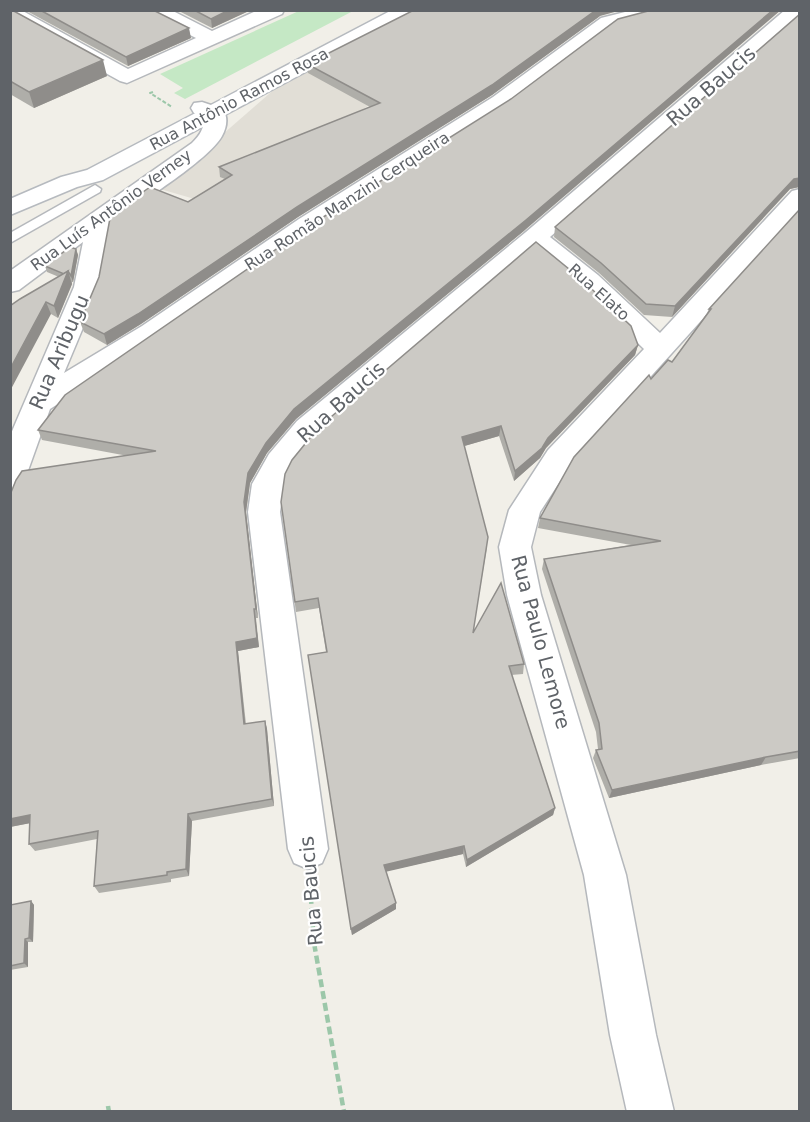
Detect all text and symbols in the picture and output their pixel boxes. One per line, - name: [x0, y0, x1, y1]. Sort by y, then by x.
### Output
- street label: Rua Baucis: [662, 41, 760, 131]
- street label: Rua Antônio Ramos Rosa: [146, 44, 332, 154]
- street label: Rua Romão Manzini Cerqueira: [241, 128, 453, 274]
- street label: Rua Luís Antônio Verney: [27, 145, 195, 275]
- street label: Rua Elato: [564, 260, 634, 324]
- street label: Rua Aribugu: [24, 291, 94, 413]
- street label: Rua Baucis: [292, 356, 390, 448]
- street label: Rua Paulo Lemore: [506, 552, 576, 732]
- street label: Rua Baucis: [294, 835, 328, 947]

